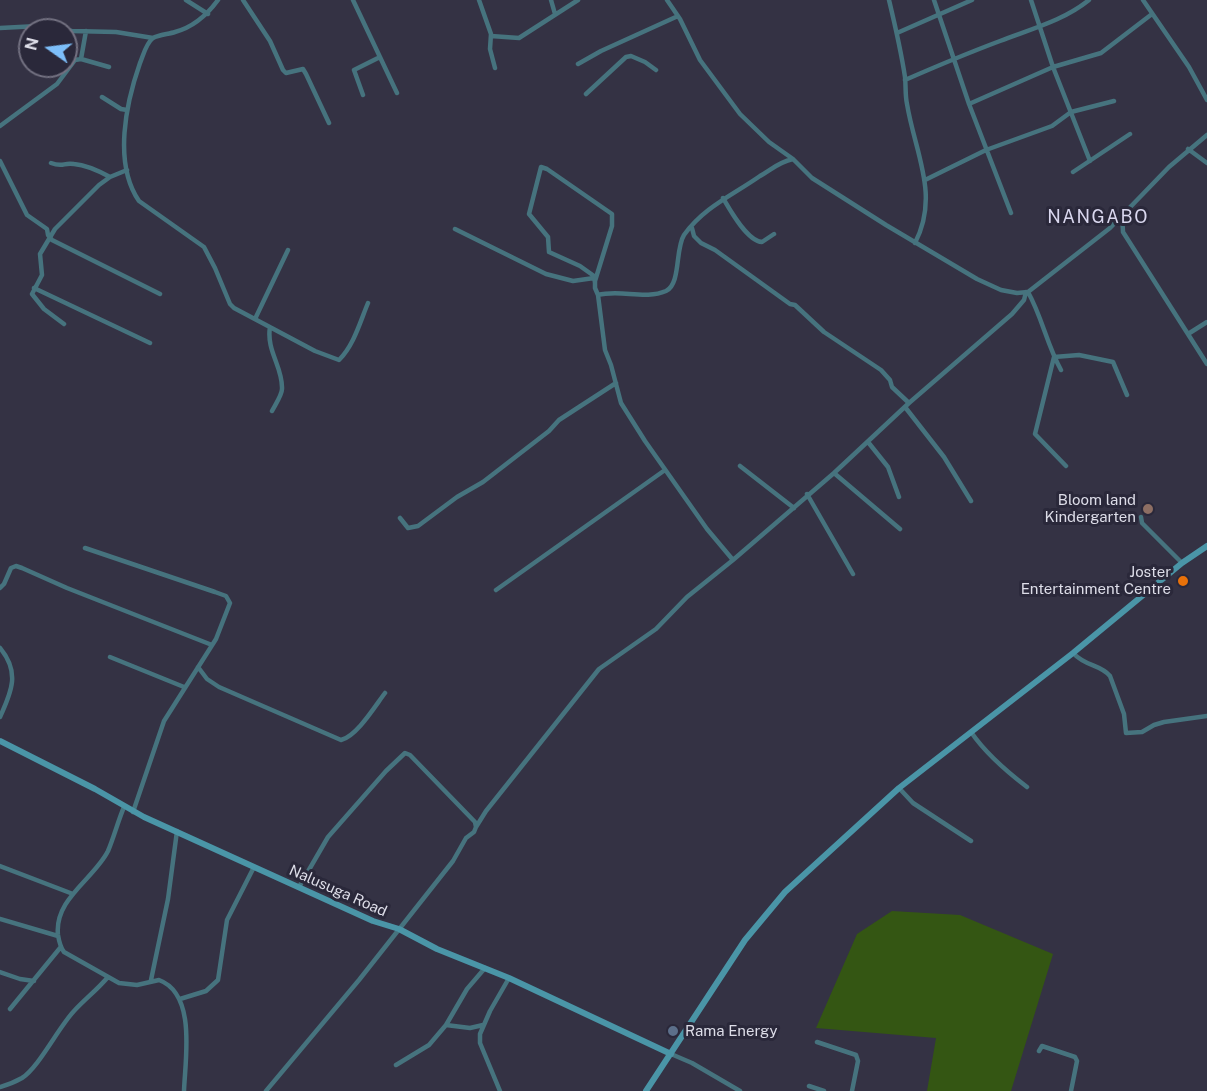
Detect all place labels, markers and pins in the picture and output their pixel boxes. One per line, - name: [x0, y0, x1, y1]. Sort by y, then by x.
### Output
- place label: Bloom land Kindergarten: [1044, 491, 1136, 526]
- marker: Bloom land Kindergarten: [1141, 502, 1155, 516]
- place label: Joster Entertainment Centre: [1021, 563, 1171, 598]
- marker: Joster Entertainment Centre: [1176, 574, 1190, 588]
- place label: Rama Energy: [685, 1022, 777, 1040]
- marker: Rama Energy: [666, 1024, 680, 1038]

